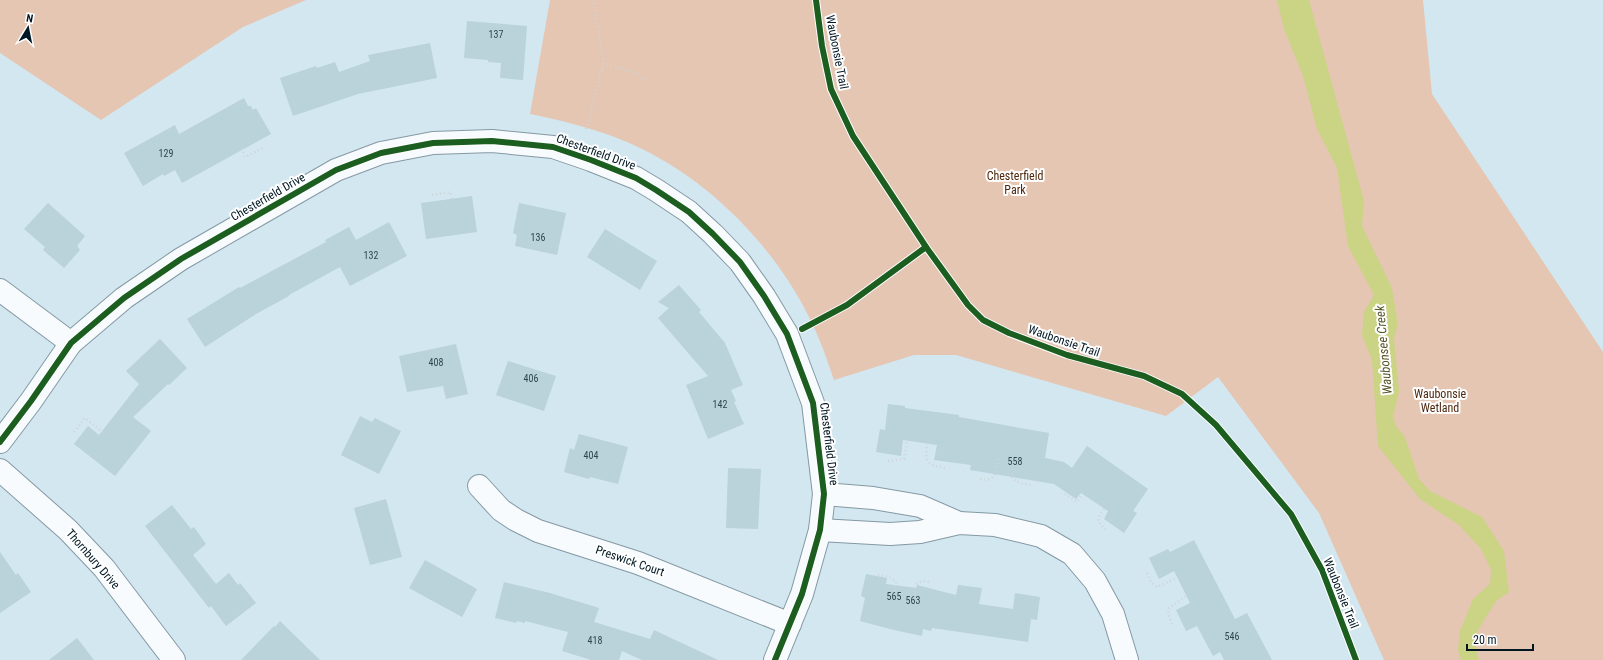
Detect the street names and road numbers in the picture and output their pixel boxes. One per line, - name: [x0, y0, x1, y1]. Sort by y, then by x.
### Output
- street label: Waubonsie Trail: [823, 14, 851, 90]
- street label: Chesterfield Drive: [554, 131, 638, 173]
- street label: Chesterfield Drive: [228, 170, 308, 224]
- street label: Waubonsie Trail: [1026, 322, 1102, 360]
- street label: Chesterfield Drive: [817, 402, 841, 487]
- street label: Thornbury Drive: [63, 526, 123, 592]
- street label: Preswick Court: [594, 543, 667, 579]
- street label: Waubonsie Trail: [1320, 556, 1362, 630]

